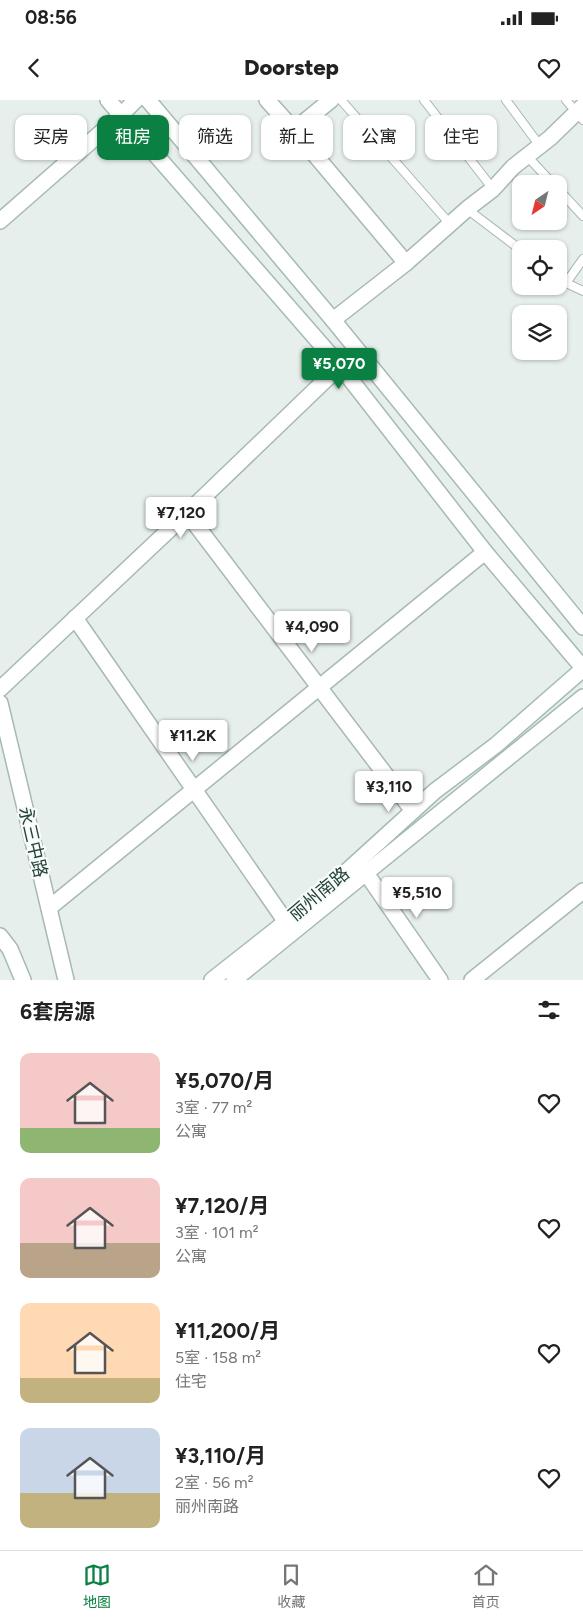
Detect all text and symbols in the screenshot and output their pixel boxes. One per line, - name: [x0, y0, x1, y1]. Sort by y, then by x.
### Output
- text: 08:56: [25, 6, 77, 29]
- icon: back: [20, 54, 48, 82]
- text: Doorstep: [244, 54, 339, 81]
- icon: heart: [535, 54, 563, 82]
- chip: 买房: [15, 115, 87, 160]
- chip: 租房: [97, 115, 169, 160]
- chip: 筛选: [179, 115, 251, 160]
- chip: 新上: [261, 115, 333, 160]
- chip: 公寓: [343, 115, 415, 160]
- chip: 住宅: [425, 115, 497, 160]
- north arrow: [512, 175, 568, 230]
- map controls: [512, 175, 567, 360]
- button: locate: [512, 240, 567, 295]
- button: layers: [512, 305, 567, 360]
- pin: ¥5,070: [298, 348, 380, 390]
- text: ¥5,070: [313, 354, 365, 373]
- pin: ¥7,120: [140, 496, 222, 539]
- text: ¥7,120: [157, 503, 205, 522]
- pin: ¥4,090: [271, 610, 353, 653]
- text: ¥4,090: [285, 617, 339, 636]
- pin: ¥11.2K: [152, 720, 234, 762]
- text: ¥11.2K: [170, 726, 216, 745]
- pin: ¥3,110: [348, 770, 430, 813]
- text: ¥3,110: [366, 777, 412, 796]
- street label: 永三中路: [14, 804, 52, 880]
- street label: 丽州南路: [284, 862, 354, 926]
- pin: ¥5,510: [376, 876, 458, 919]
- text: ¥5,510: [392, 883, 442, 902]
- icon: filters: [535, 996, 563, 1024]
- text: 6套房源: [20, 999, 95, 1024]
- text: ¥5,070/月: [175, 1068, 274, 1093]
- icon: home: [60, 1073, 120, 1133]
- icon: heart: [535, 1089, 563, 1117]
- text: 3室 · 77 m²: [175, 1098, 252, 1117]
- text: 公寓: [175, 1122, 207, 1141]
- text: ¥7,120/月: [175, 1193, 269, 1218]
- icon: home: [60, 1198, 120, 1258]
- icon: heart: [535, 1214, 563, 1242]
- text: 3室 · 101 m²: [175, 1223, 259, 1242]
- text: 公寓: [175, 1247, 207, 1266]
- text: ¥11,200/月: [175, 1318, 280, 1343]
- icon: home: [60, 1323, 120, 1383]
- icon: heart: [535, 1339, 563, 1367]
- text: 5室 · 158 m²: [175, 1348, 261, 1367]
- text: 住宅: [175, 1372, 207, 1391]
- text: ¥3,110/月: [175, 1443, 266, 1468]
- icon: home: [60, 1448, 120, 1508]
- icon: heart: [535, 1464, 563, 1492]
- text: 2室 · 56 m²: [175, 1473, 254, 1492]
- text: 丽州南路: [175, 1497, 239, 1516]
- tab: 地图: [83, 1561, 111, 1611]
- tab: 收藏: [277, 1561, 305, 1611]
- tab: 首页: [472, 1561, 500, 1611]

